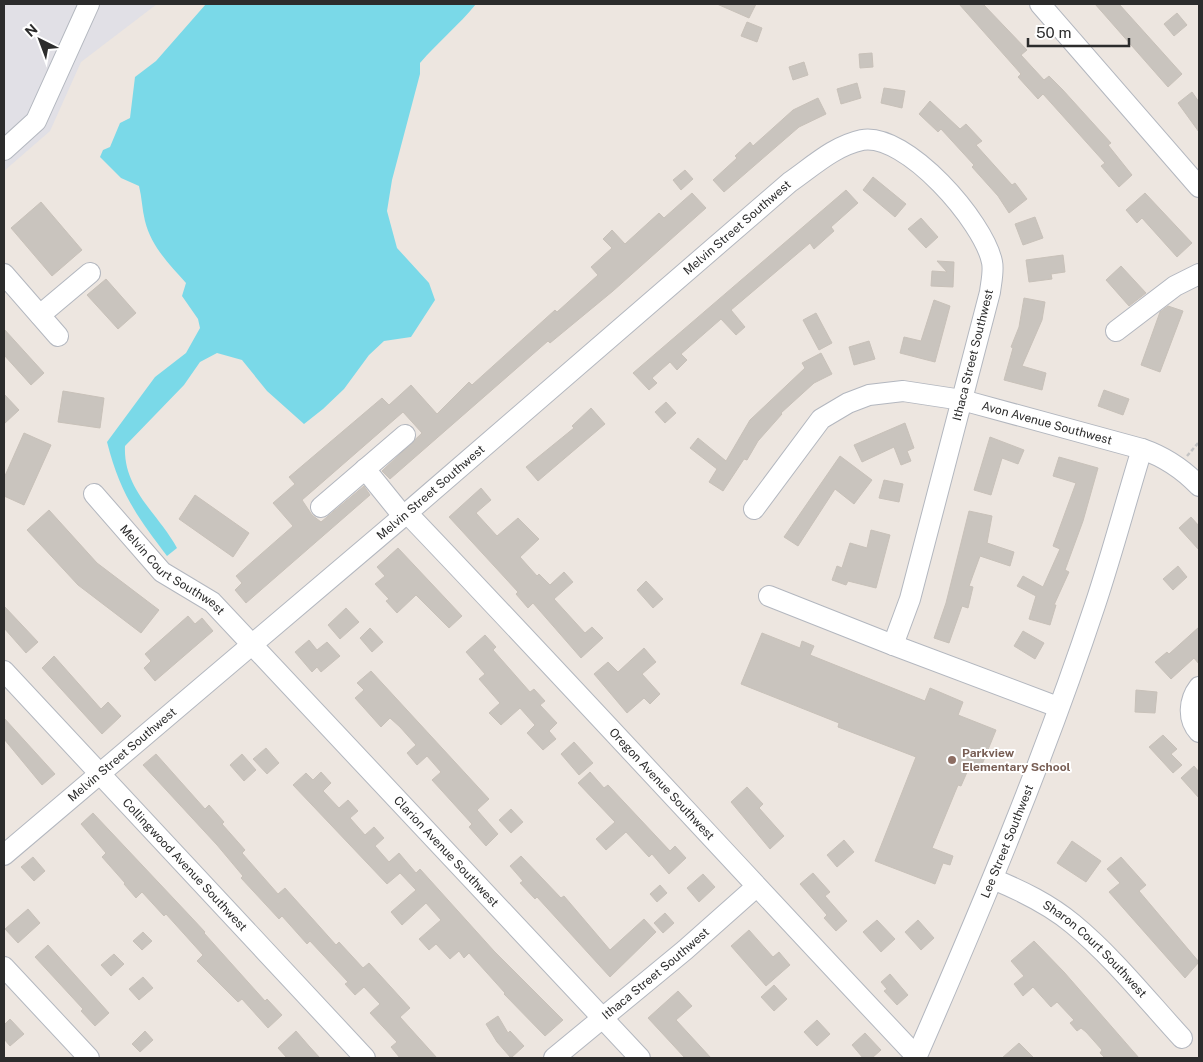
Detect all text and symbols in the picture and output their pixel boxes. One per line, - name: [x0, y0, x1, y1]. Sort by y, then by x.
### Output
- north arrow: [15, 15, 65, 65]
- scale bar: [1028, 15, 1129, 47]
- text: N: [22, 21, 41, 40]
- text: 50 m: [1036, 24, 1071, 41]
- street label: Melvin Street Southwest: [681, 177, 794, 278]
- street label: Ithaca Street Southwest: [950, 287, 996, 422]
- street label: Avon Avenue Southwest: [980, 399, 1114, 448]
- street label: Melvin Street Southwest: [374, 442, 488, 543]
- street label: Melvin Court Southwest: [117, 522, 228, 618]
- street label: Melvin Street Southwest: [65, 705, 179, 805]
- street label: Oregon Avenue Southwest: [606, 725, 718, 843]
- place label: Parkview Elementary School: [962, 746, 1071, 774]
- marker: Parkview Elementary School: [946, 754, 958, 766]
- street label: Lee Street Southwest: [978, 782, 1036, 900]
- street label: Clarion Avenue Southwest: [391, 793, 502, 910]
- street label: Collingwood Avenue Southwest: [119, 796, 250, 934]
- street label: Sharon Court Southwest: [1040, 898, 1150, 1001]
- street label: Ithaca Street Southwest: [599, 925, 712, 1023]

